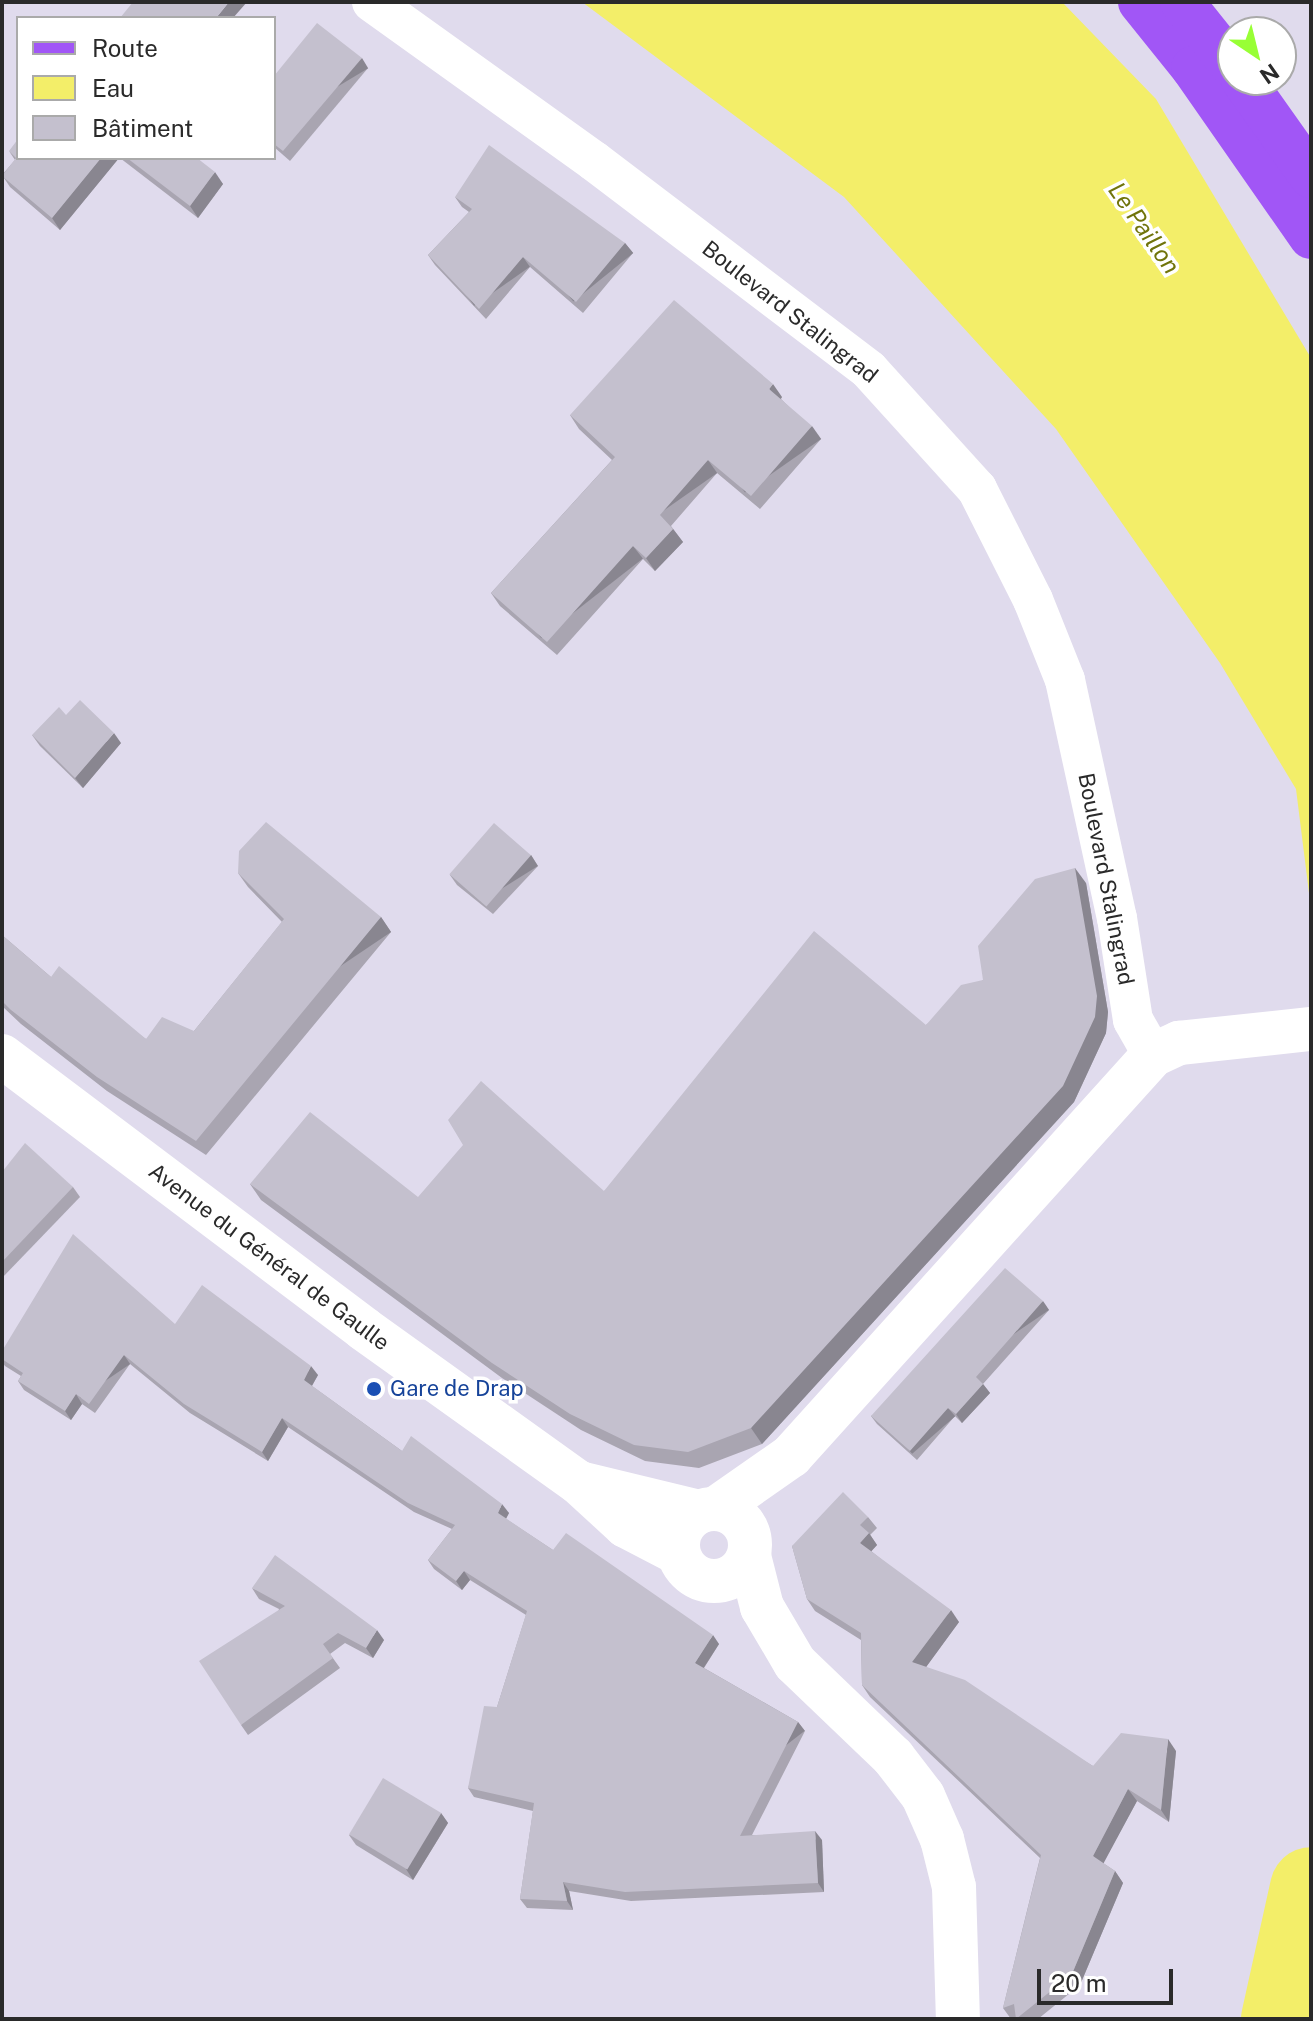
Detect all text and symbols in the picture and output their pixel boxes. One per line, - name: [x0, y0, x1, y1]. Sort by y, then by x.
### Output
- legend: [16, 16, 276, 160]
- north arrow: [1217, 16, 1297, 96]
- text: Route: [92, 34, 158, 62]
- text: N: [1255, 58, 1284, 90]
- text: Eau: [92, 74, 134, 102]
- text: Bâtiment: [92, 114, 193, 142]
- water label: Le Paillon: [1102, 177, 1186, 279]
- street label: Boulevard Stalingrad: [697, 235, 883, 389]
- street label: Boulevard Stalingrad: [1072, 771, 1140, 987]
- street label: Avenue du Général de Gaulle: [143, 1158, 395, 1356]
- place label: Gare de Drap: [390, 1376, 524, 1402]
- marker: Gare de Drap: [365, 1380, 383, 1398]
- scale bar: [1041, 1953, 1177, 2003]
- text: 20 m: [1051, 1969, 1107, 1997]

